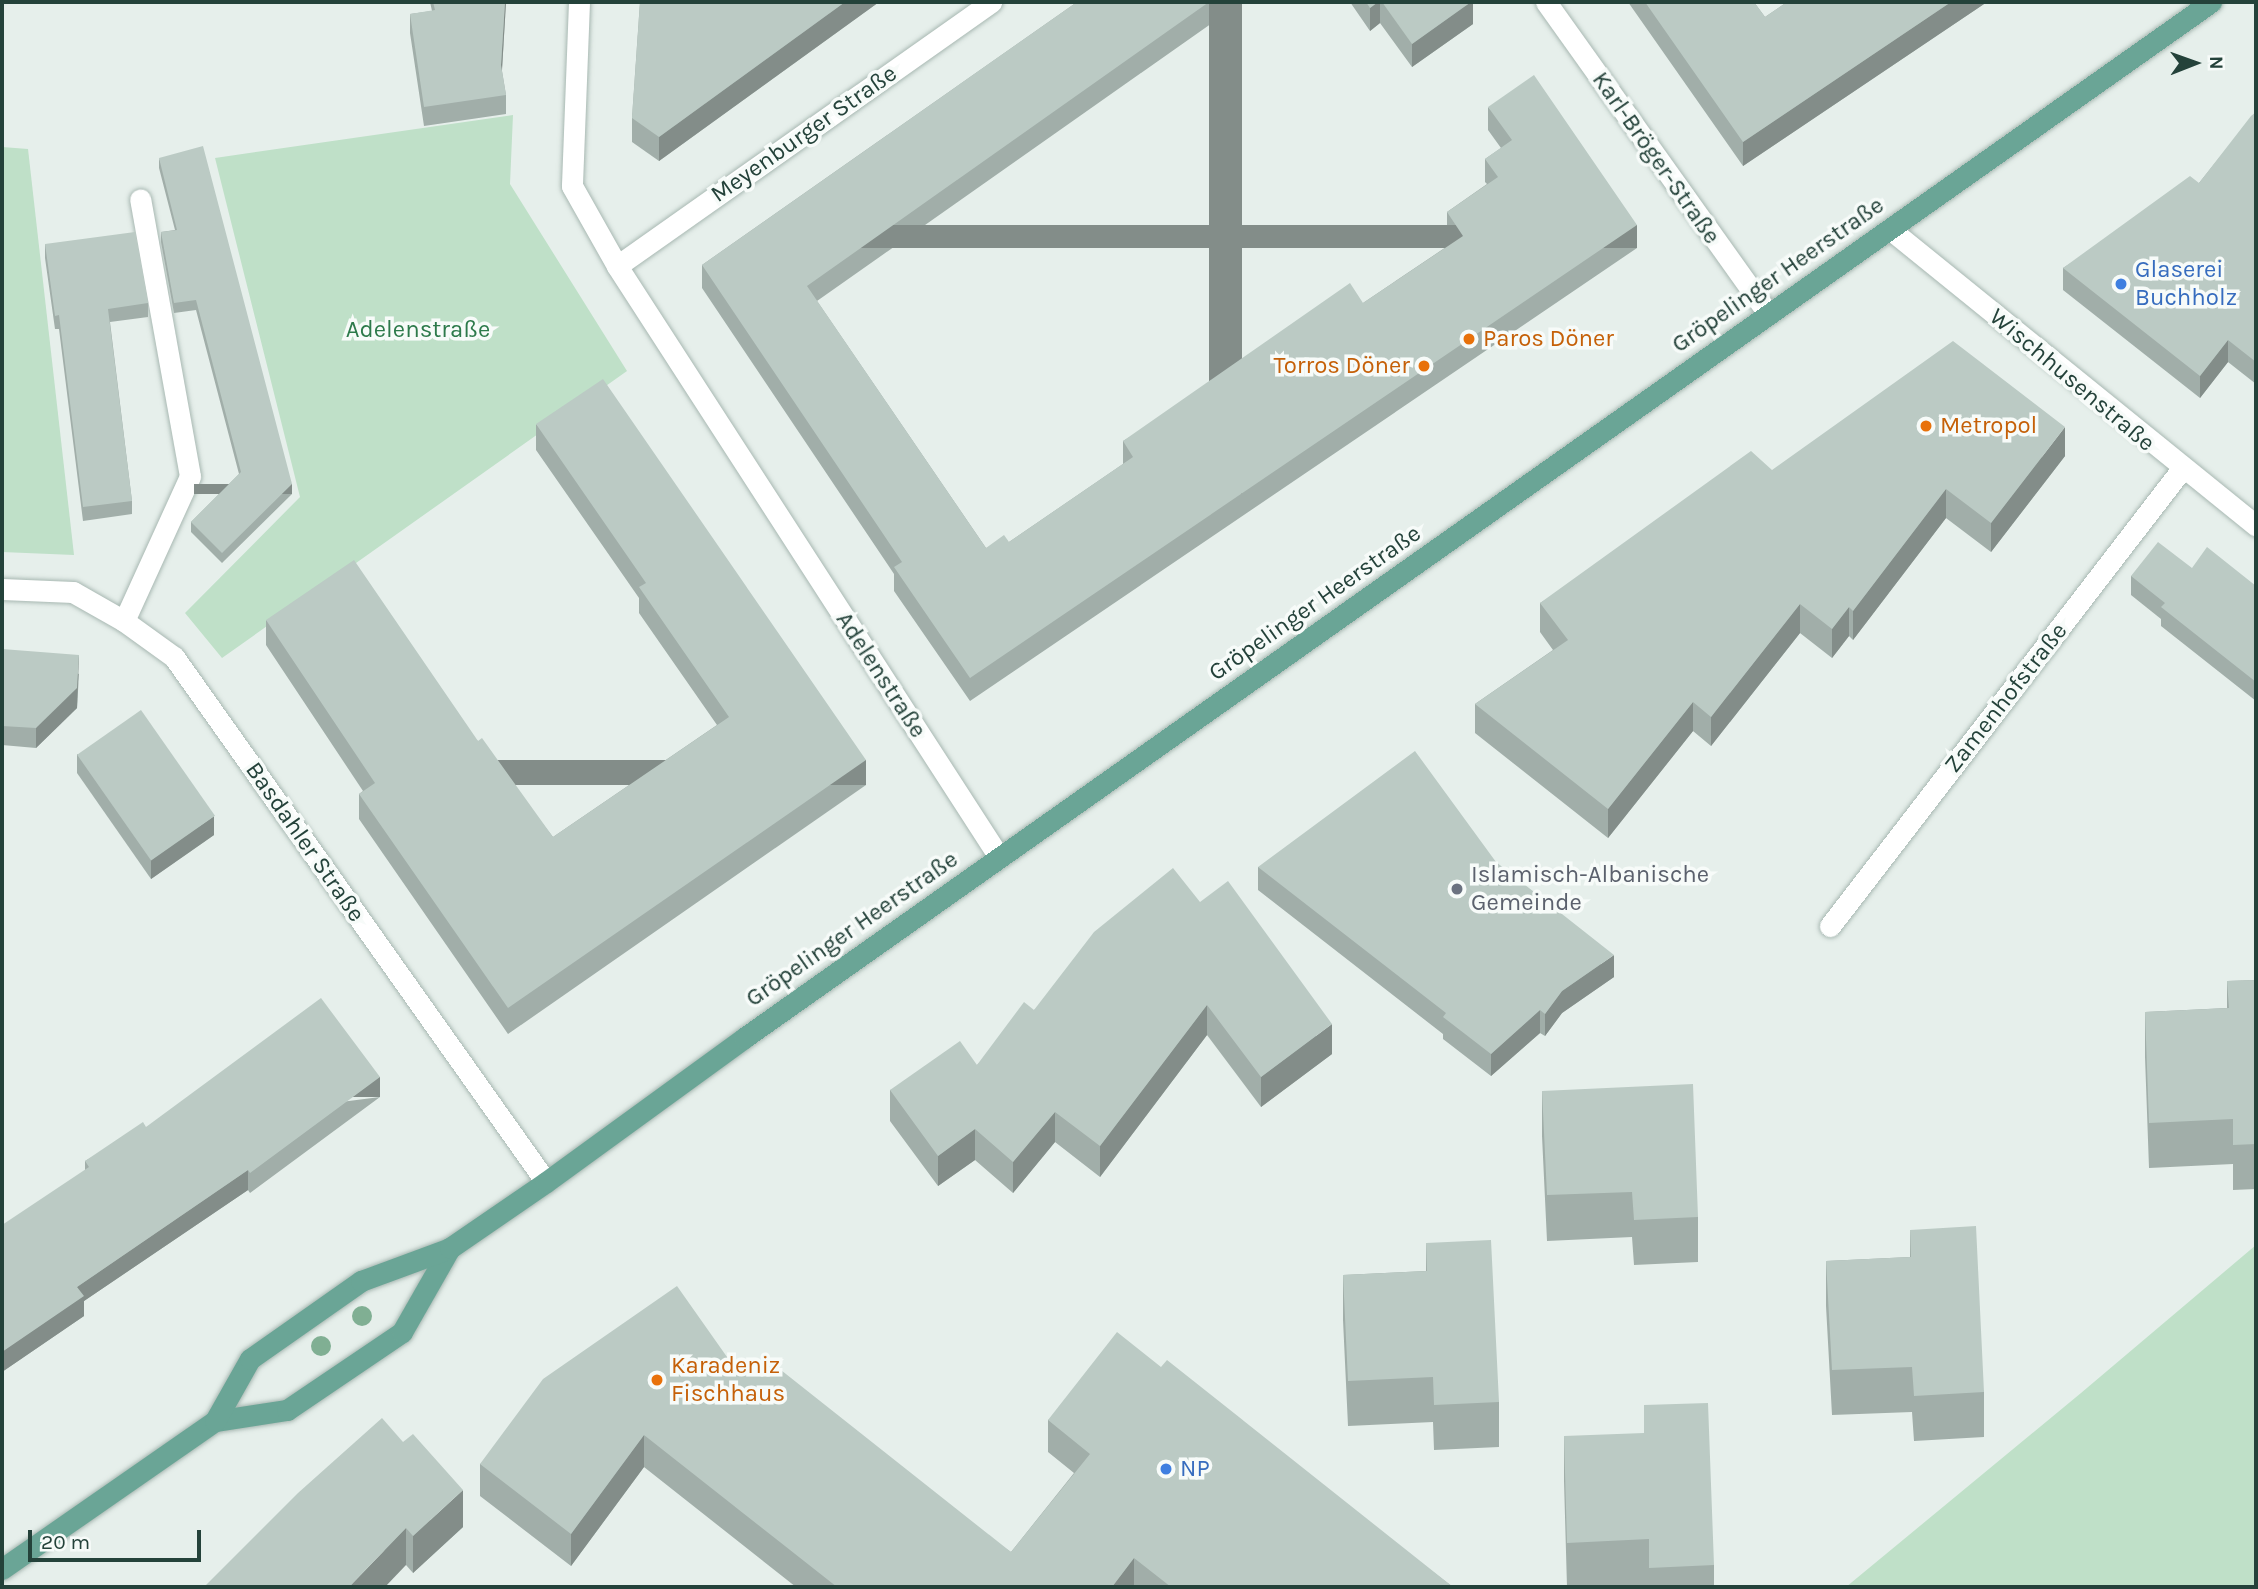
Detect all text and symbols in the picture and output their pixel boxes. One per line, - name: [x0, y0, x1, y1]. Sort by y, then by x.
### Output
- north arrow: [2160, 28, 2230, 98]
- text: N: [2205, 56, 2227, 70]
- street label: Meyenburger Straße: [705, 59, 903, 209]
- street label: Karl-Bröger-Straße: [1586, 66, 1726, 250]
- street label: Gröpelinger Heerstraße: [1666, 191, 1890, 359]
- place label: Glaserei Buchholz: [2135, 256, 2237, 312]
- marker: Glaserei Buchholz: [2113, 276, 2129, 292]
- street label: Wischhusenstraße: [1983, 302, 2161, 458]
- park label: Adelenstraße: [346, 316, 490, 344]
- place label: Paros Döner: [1483, 325, 1614, 353]
- marker: Paros Döner: [1461, 331, 1477, 347]
- place label: Torros Döner: [1274, 352, 1410, 380]
- marker: Torros Döner: [1416, 358, 1432, 374]
- place label: Metropol: [1940, 412, 2037, 440]
- marker: Metropol: [1918, 418, 1934, 434]
- street label: Gröpelinger Heerstraße: [1203, 519, 1427, 687]
- street label: Adelenstraße: [830, 607, 932, 743]
- street label: Zamenhofstraße: [1938, 617, 2074, 779]
- street label: Basdahler Straße: [239, 757, 371, 927]
- street label: Gröpelinger Heerstraße: [740, 845, 964, 1013]
- place label: Islamisch-Albanische Gemeinde: [1471, 861, 1709, 917]
- marker: Islamisch-Albanische Gemeinde: [1449, 881, 1465, 897]
- place label: Karadeniz Fischhaus: [671, 1352, 785, 1408]
- marker: Karadeniz Fischhaus: [649, 1372, 665, 1388]
- place label: NP: [1180, 1455, 1210, 1483]
- marker: NP: [1158, 1461, 1174, 1477]
- scale bar: [32, 1516, 205, 1560]
- text: 20 m: [41, 1530, 90, 1554]

